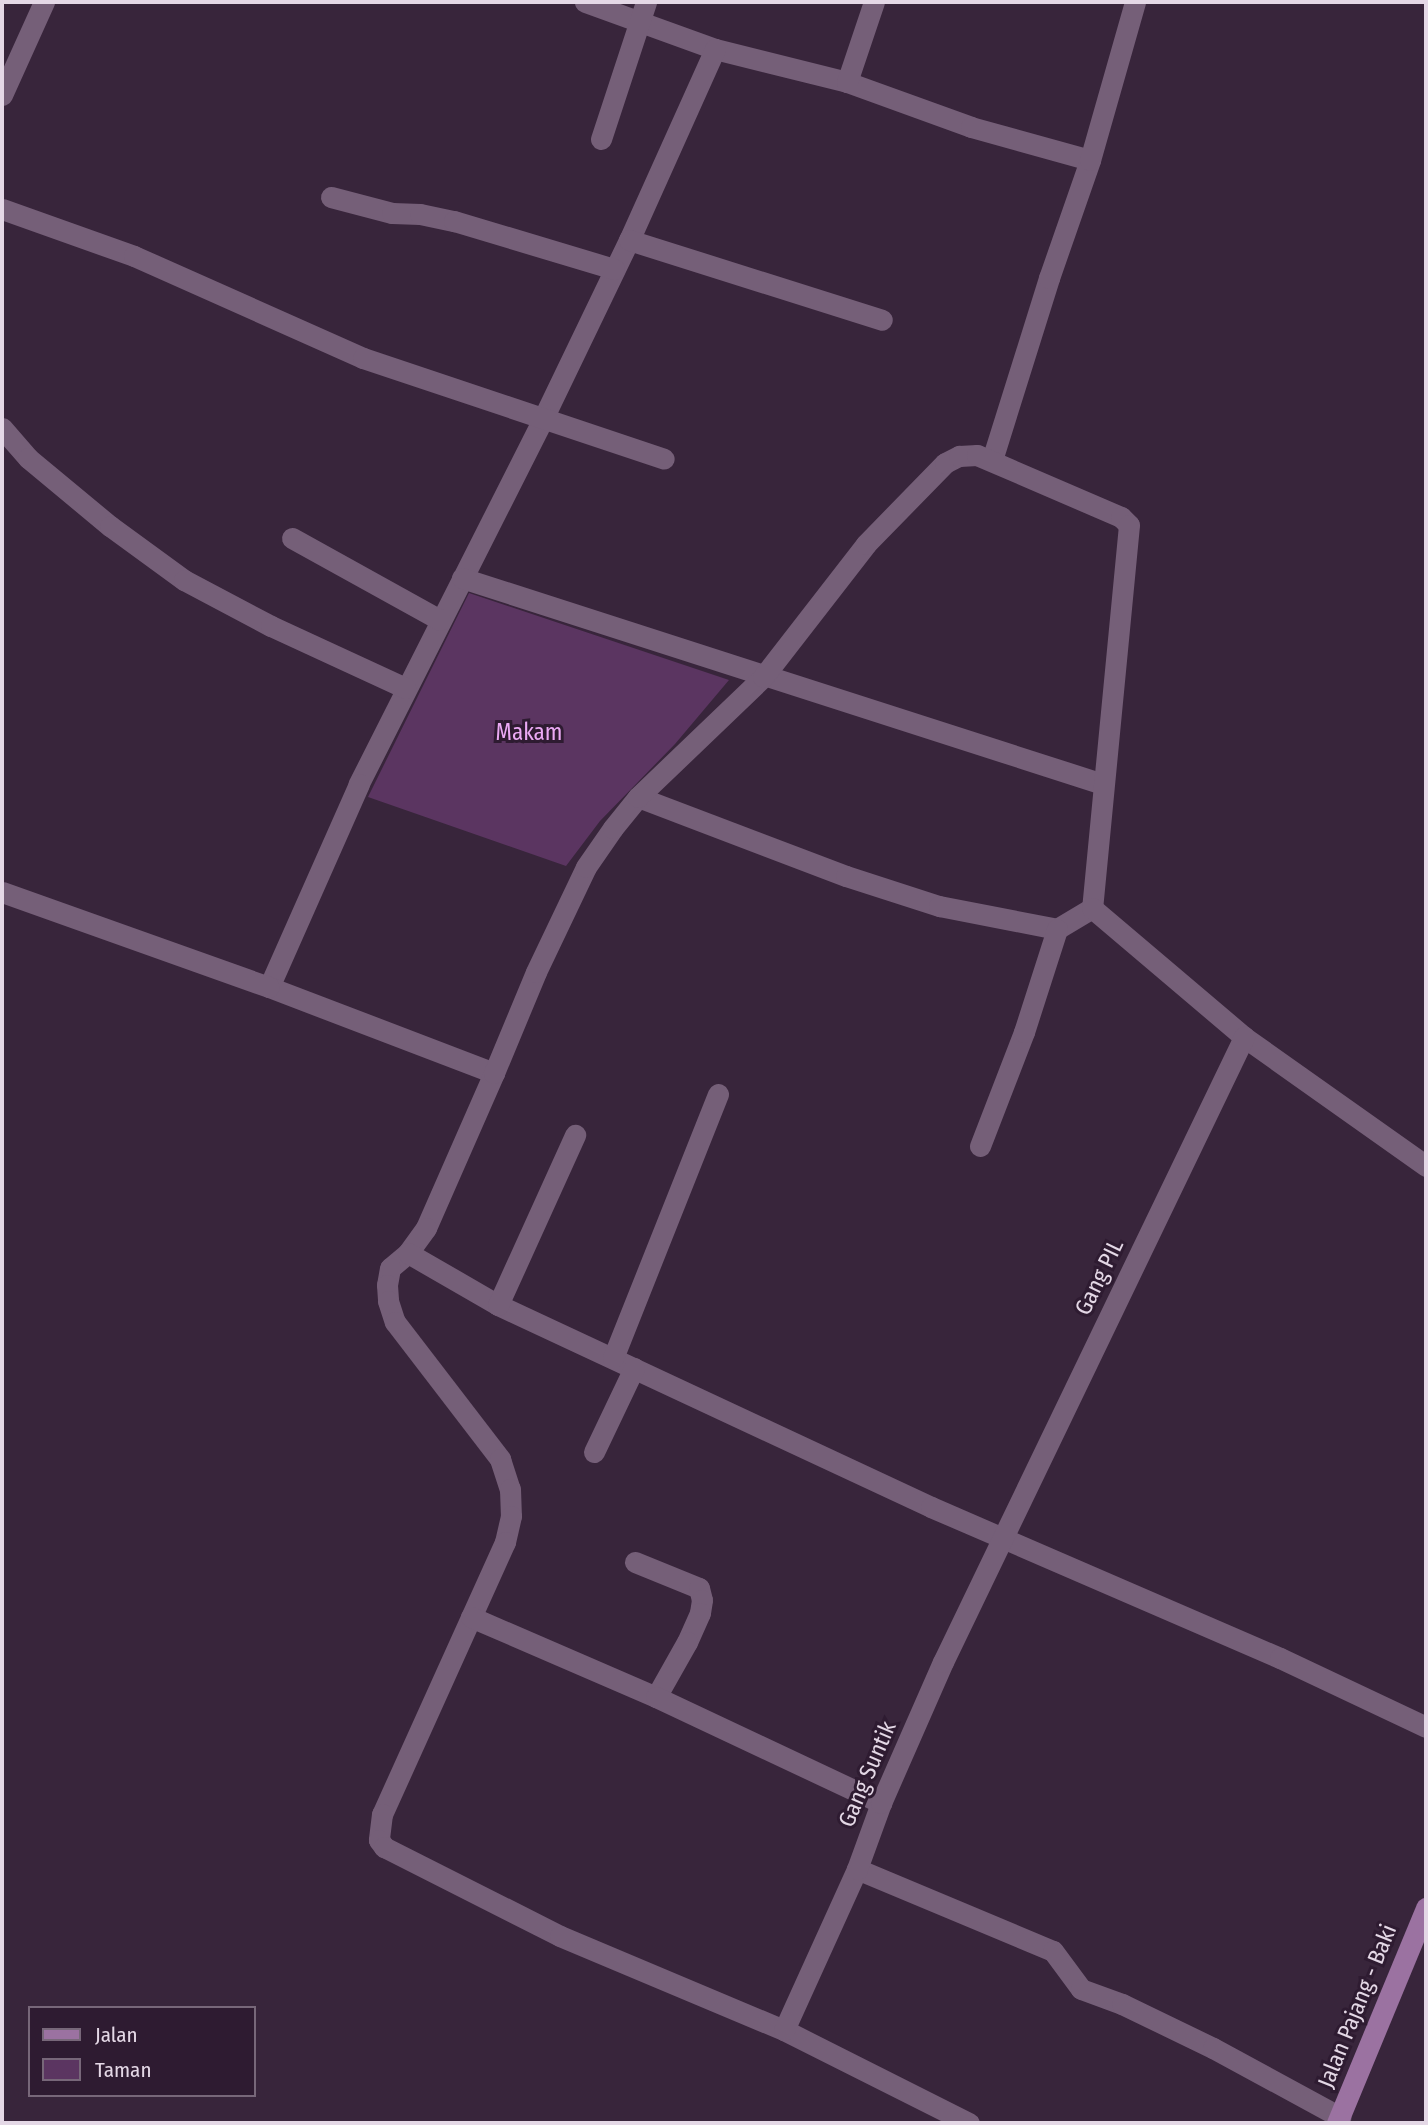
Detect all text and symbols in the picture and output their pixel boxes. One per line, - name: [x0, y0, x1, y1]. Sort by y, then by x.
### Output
- park label: Makam: [496, 718, 562, 746]
- street label: Gang PIL: [1069, 1235, 1129, 1319]
- street label: Gang Suntik: [832, 1717, 902, 1831]
- street label: Jalan Pajang - Baki: [1312, 1920, 1402, 2092]
- legend: [28, 2006, 256, 2097]
- text: Jalan: [95, 2022, 138, 2048]
- text: Taman: [95, 2057, 151, 2083]

